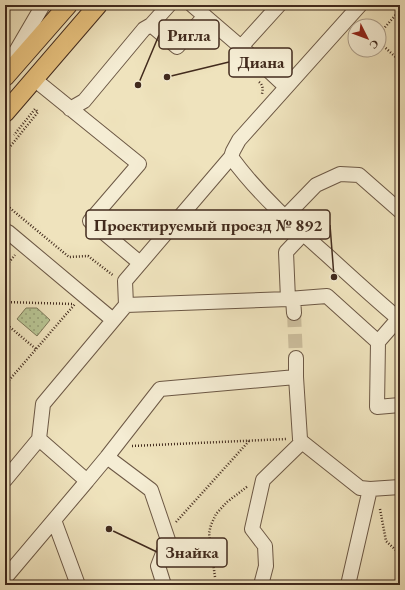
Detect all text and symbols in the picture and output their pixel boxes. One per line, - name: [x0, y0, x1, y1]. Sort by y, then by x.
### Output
- north arrow: [347, 18, 387, 58]
- callout: Ригла: [159, 20, 219, 49]
- text: Ригла: [167, 24, 211, 46]
- text: С: [366, 37, 382, 52]
- callout: Диана: [229, 48, 292, 77]
- text: Диана: [238, 51, 285, 73]
- callout: Проектируемый проезд № 892: [86, 210, 330, 239]
- text: Проектируемый проезд № 892: [94, 214, 322, 236]
- callout: Знайка: [157, 538, 227, 567]
- text: Знайка: [165, 541, 219, 563]

